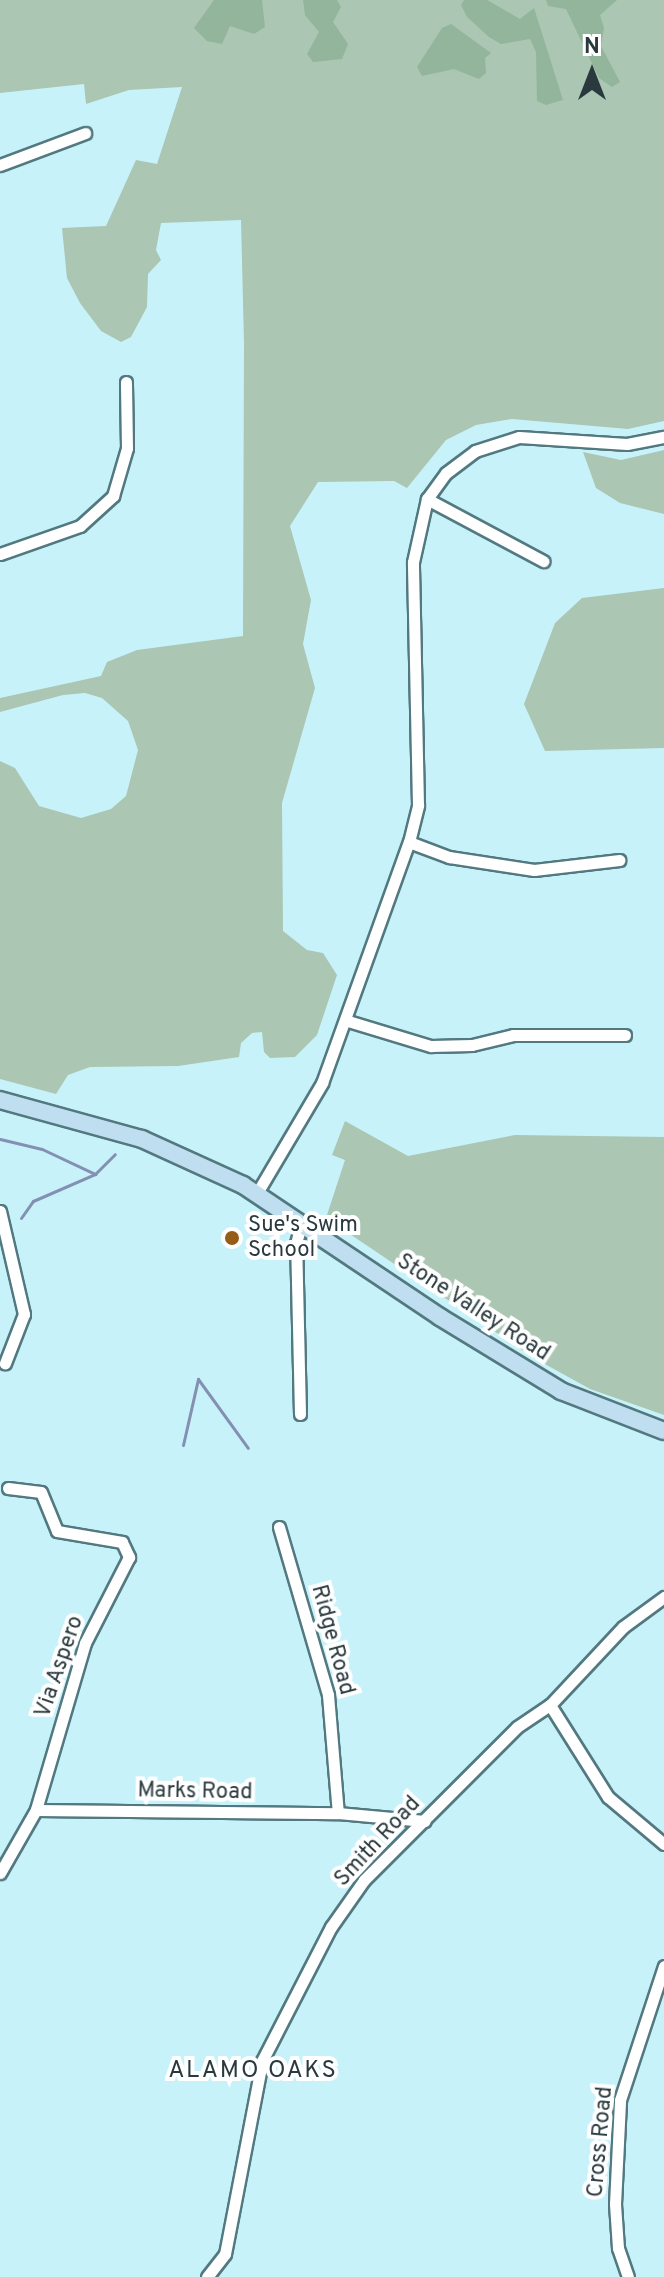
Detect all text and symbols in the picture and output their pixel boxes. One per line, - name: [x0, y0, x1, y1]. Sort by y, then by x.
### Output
- north arrow: [552, 32, 632, 112]
- text: N: [584, 34, 600, 61]
- place label: Sue's Swim School: [248, 1212, 358, 1264]
- marker: Sue's Swim School: [223, 1229, 241, 1247]
- street label: Stone Valley Road: [391, 1248, 555, 1368]
- street label: Ridge Road: [305, 1582, 359, 1698]
- street label: Via Aspero: [30, 1612, 90, 1722]
- street label: Marks Road: [137, 1778, 253, 1806]
- street label: Smith Road: [330, 1791, 426, 1893]
- district label: ALAMO OAKS: [168, 2058, 338, 2086]
- street label: Cross Road: [583, 2086, 619, 2198]

